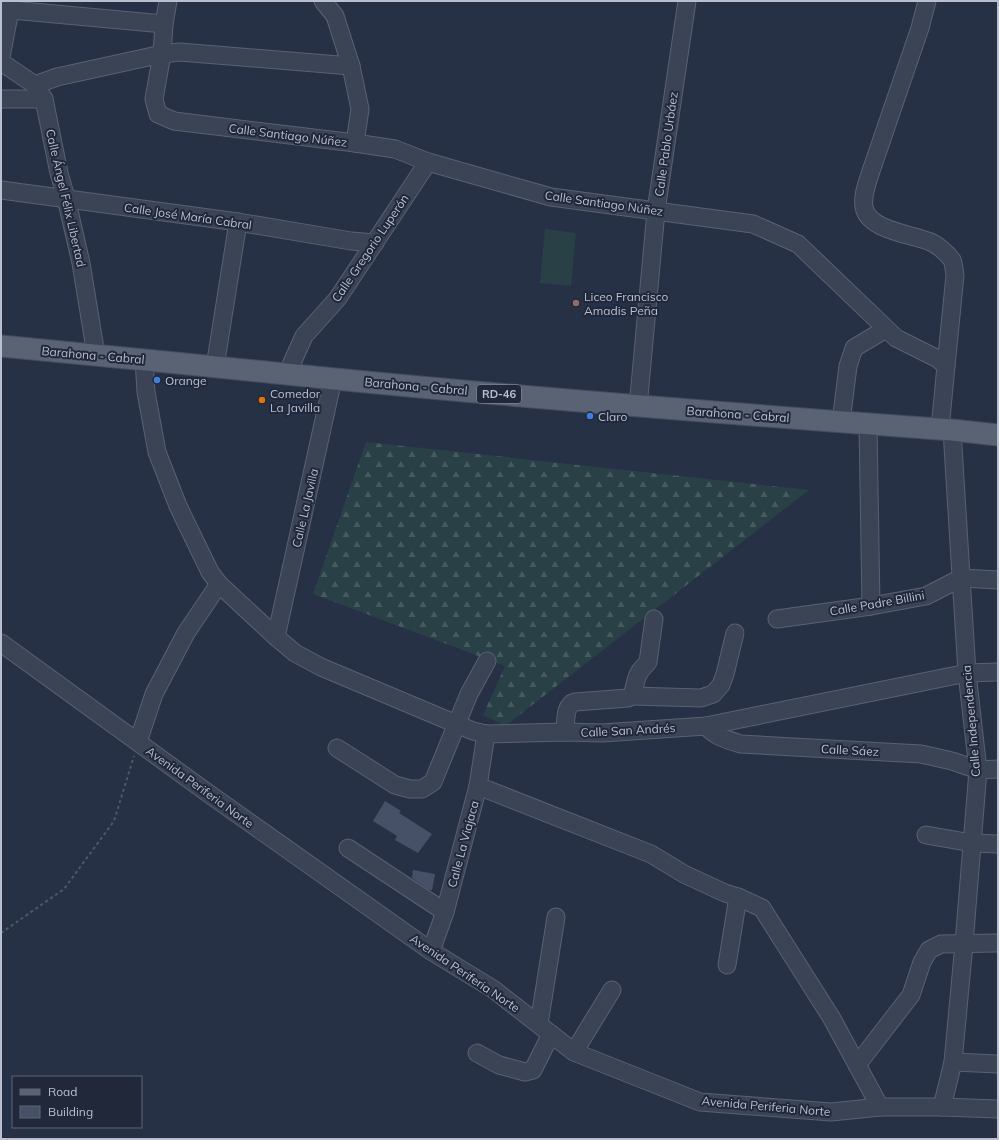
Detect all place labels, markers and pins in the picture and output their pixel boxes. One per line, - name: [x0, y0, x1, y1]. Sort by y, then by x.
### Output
- place label: Liceo Francisco Amadis Peña: [584, 289, 668, 318]
- marker: Liceo Francisco Amadis Peña: [571, 298, 581, 308]
- place label: Orange: [165, 373, 207, 388]
- marker: Orange: [152, 375, 162, 385]
- place label: Comedor La Javilla: [270, 386, 321, 415]
- marker: Comedor La Javilla: [257, 395, 267, 405]
- place label: Claro: [598, 409, 628, 424]
- marker: Claro: [585, 411, 595, 421]

